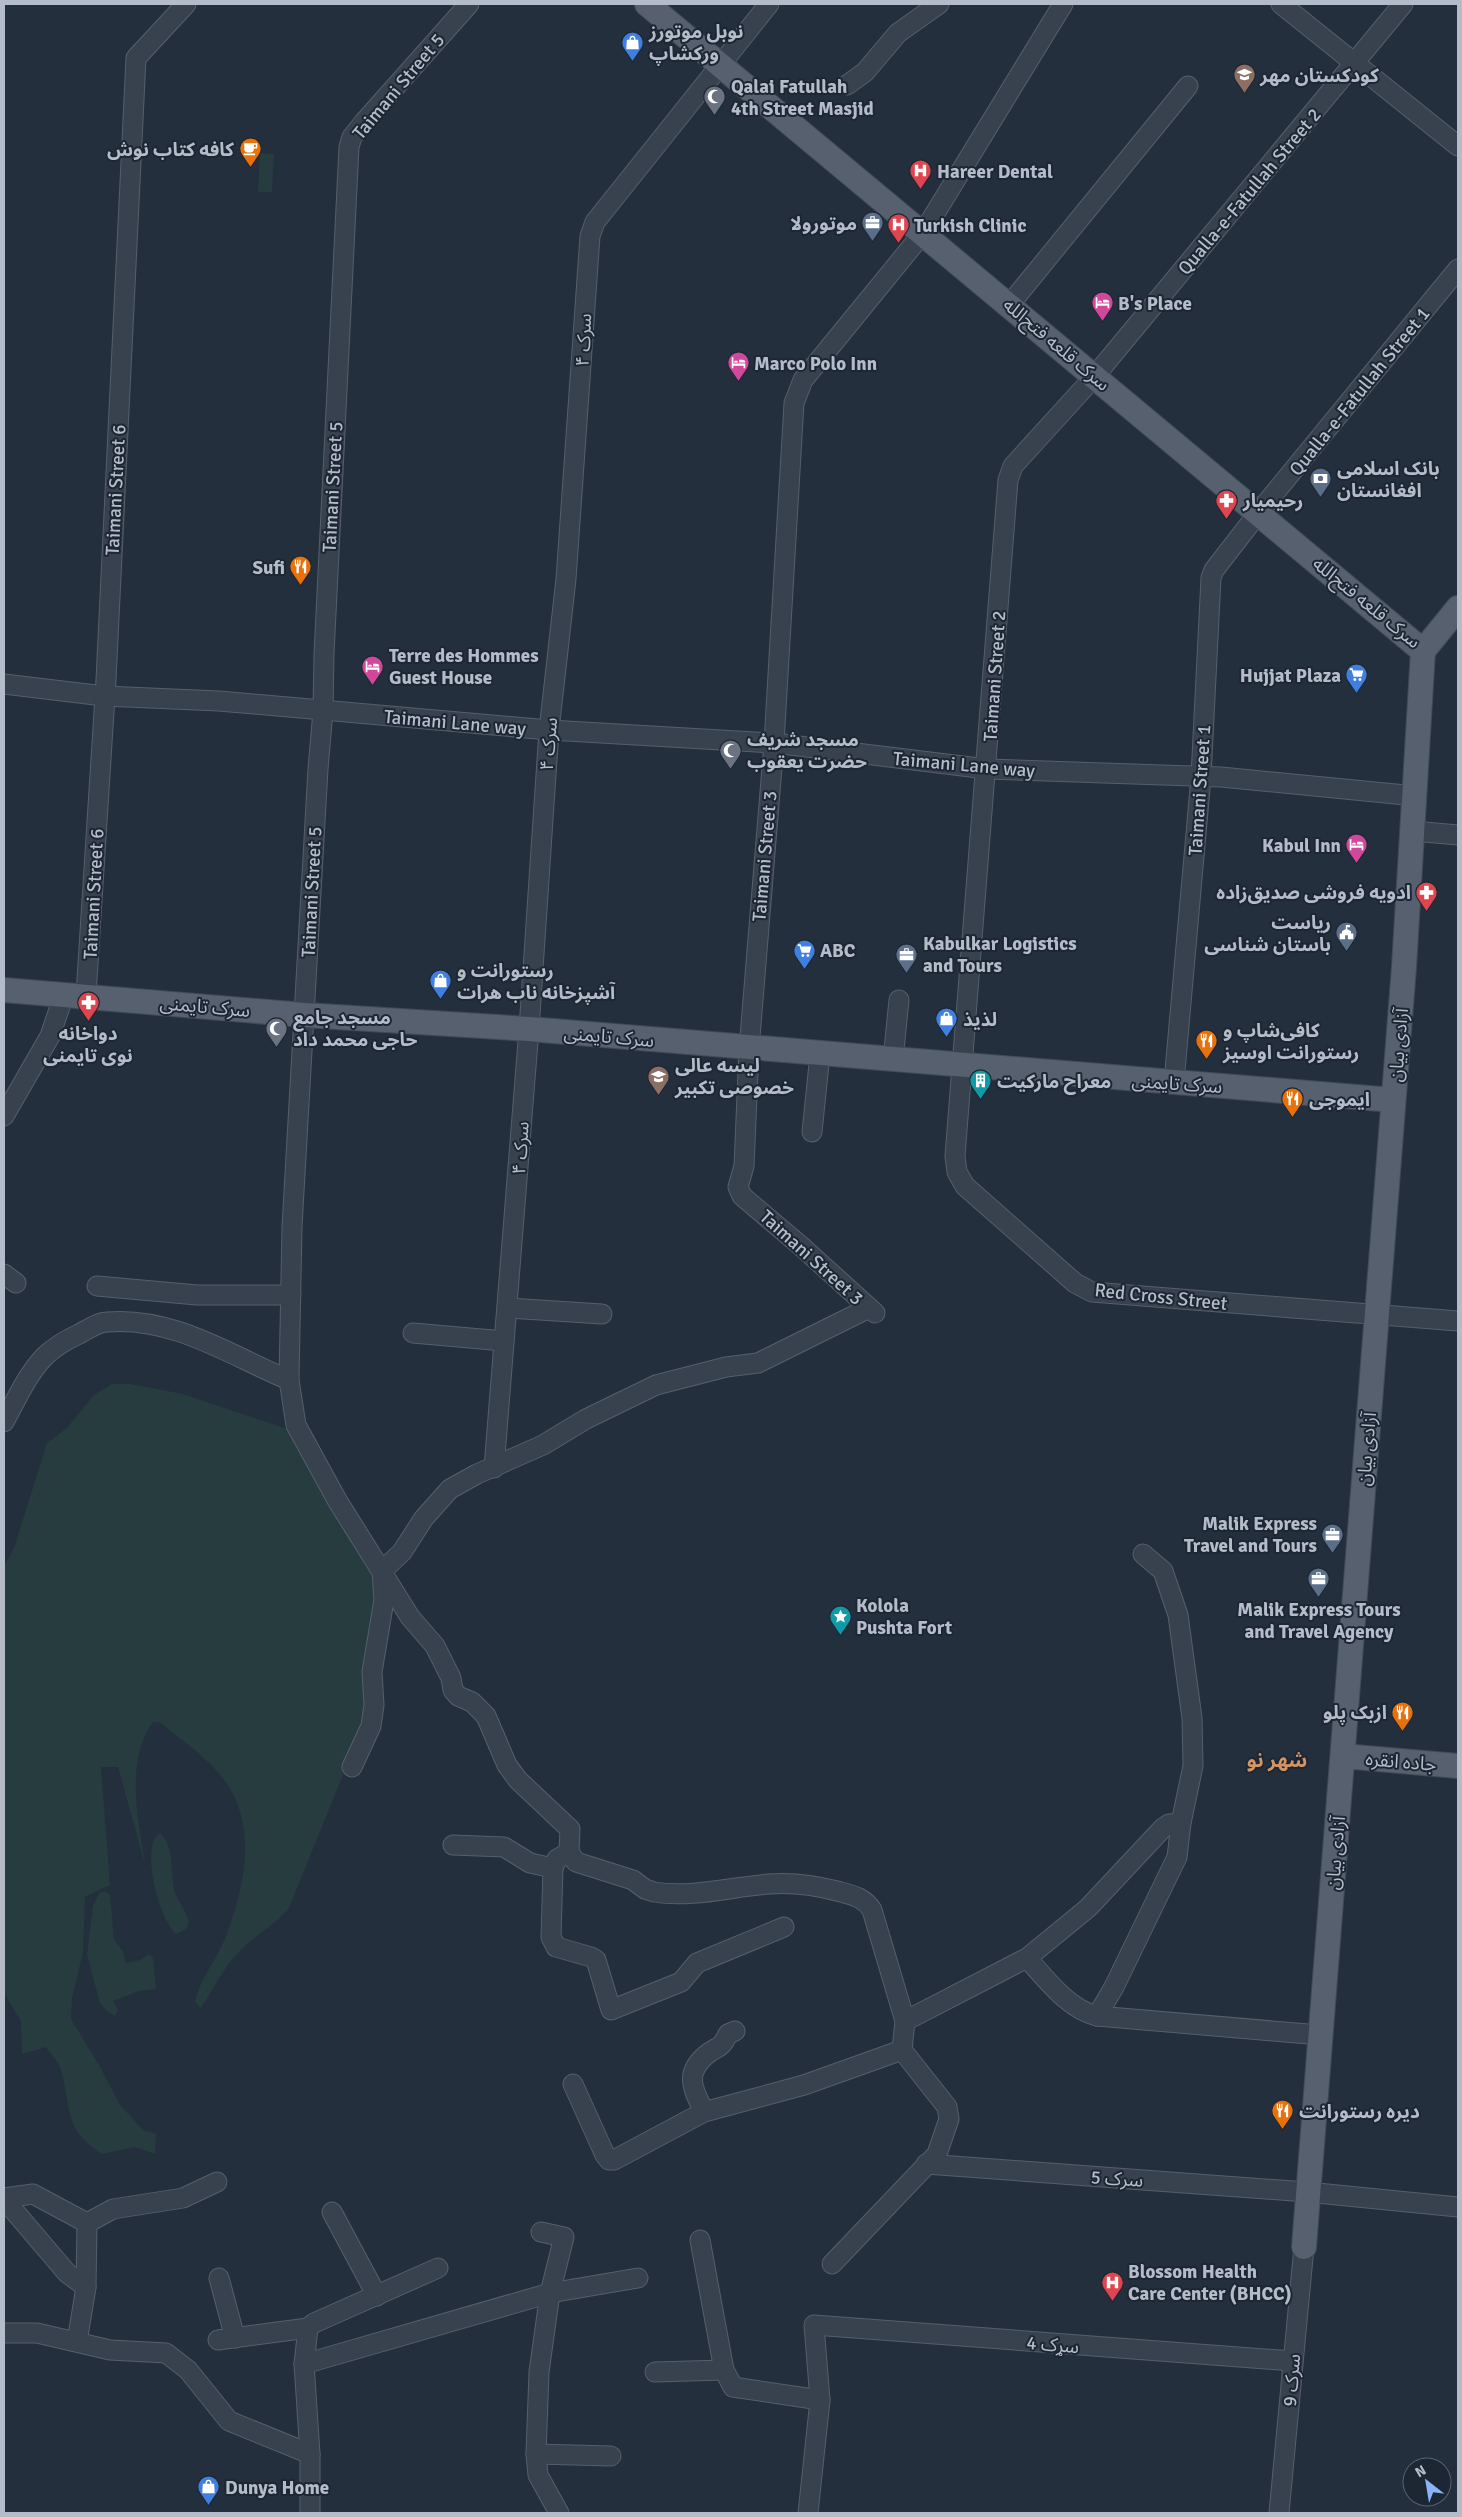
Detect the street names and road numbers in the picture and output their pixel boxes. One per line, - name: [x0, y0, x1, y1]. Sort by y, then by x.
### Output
- street label: Taimani Street 5: [347, 29, 450, 145]
- street label: Qualla-e-Fatullah Street 2: [1173, 103, 1327, 280]
- street label: سرک قلعه فتح‌الله: [997, 293, 1115, 398]
- street label: Qualla-e-Fatullah Street 1: [1284, 302, 1435, 481]
- street label: سرک ۴: [571, 313, 597, 367]
- street label: Taimani Street 5: [318, 421, 348, 553]
- street label: Taimani Street 6: [101, 424, 131, 556]
- street label: سرک قلعه فتح‌الله: [1306, 552, 1425, 655]
- street label: Taimani Street 2: [978, 610, 1012, 742]
- street label: Taimani Lane way: [383, 705, 527, 741]
- street label: سرک ۴: [535, 716, 563, 772]
- street label: Taimani Street 1: [1183, 724, 1217, 856]
- street label: Taimani Lane way: [892, 747, 1036, 783]
- street label: Taimani Street 3: [747, 790, 783, 922]
- street label: Taimani Street 5: [297, 826, 327, 958]
- street label: Taimani Street 6: [79, 828, 109, 960]
- street label: سرک تایمنی: [159, 991, 251, 1023]
- street label: آزادی بیان: [1384, 1006, 1414, 1083]
- street label: سرک تایمنی: [563, 1021, 655, 1053]
- street label: سرک تایمنی: [1131, 1069, 1223, 1099]
- street label: سرک ۴: [507, 1121, 535, 1176]
- street label: Taimani Street 3: [755, 1205, 868, 1311]
- street label: Red Cross Street: [1093, 1278, 1229, 1316]
- street label: آزادی بیان: [1352, 1410, 1382, 1487]
- street label: جاده انقره: [1364, 1747, 1437, 1777]
- street label: آزادی بیان: [1321, 1814, 1351, 1891]
- street label: سرک 5: [1090, 2165, 1144, 2193]
- street label: سړک 4: [1026, 2331, 1080, 2359]
- street label: سرک 9: [1278, 2353, 1306, 2407]

